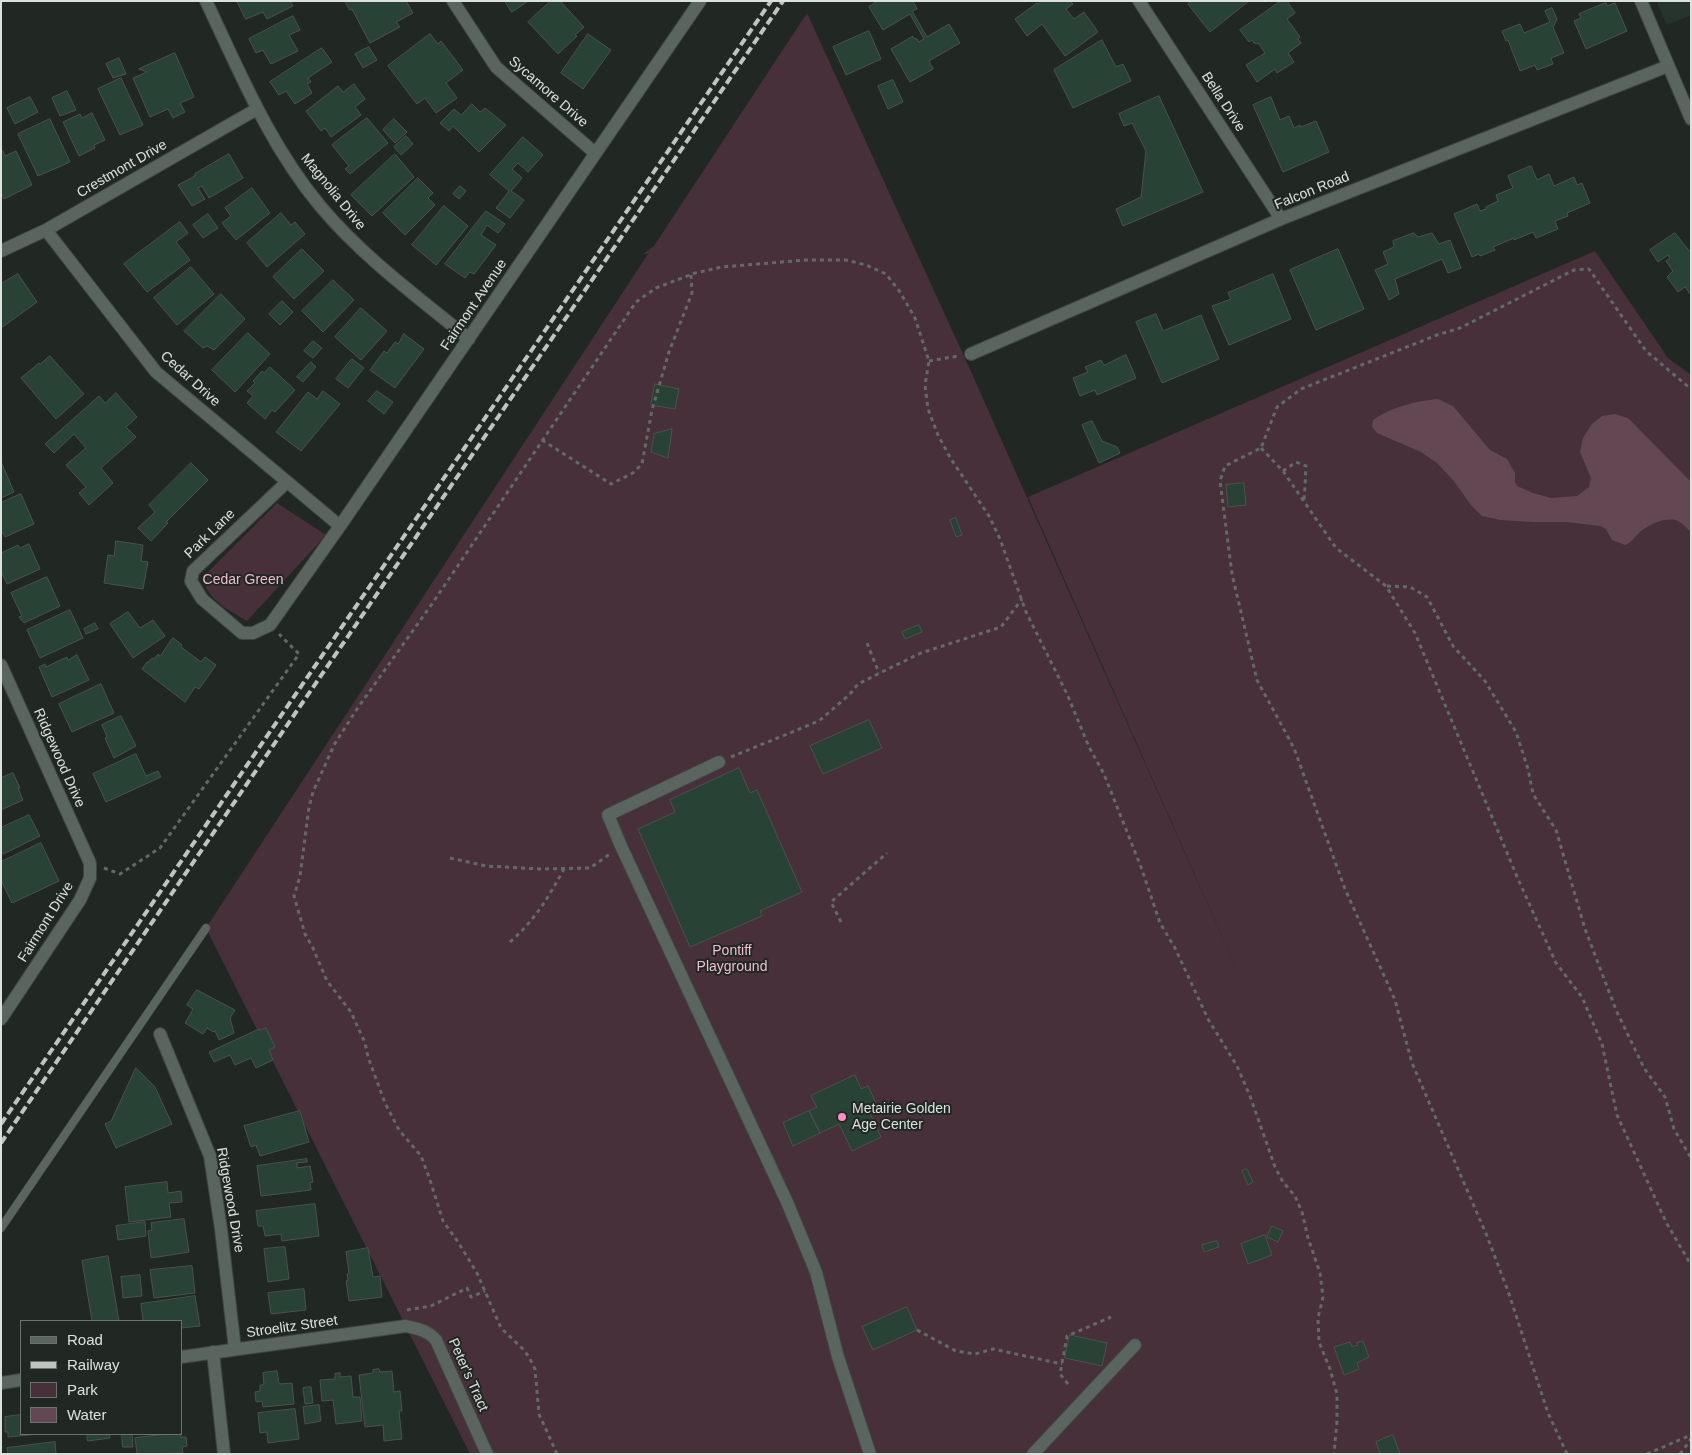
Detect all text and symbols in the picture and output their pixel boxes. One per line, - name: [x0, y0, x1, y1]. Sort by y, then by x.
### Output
- street label: Sycamore Drive: [505, 53, 591, 131]
- street label: Bella Drive: [1198, 69, 1248, 135]
- street label: Crestmont Drive: [74, 136, 170, 202]
- street label: Magnolia Drive: [297, 150, 369, 234]
- street label: Falcon Road: [1272, 168, 1352, 214]
- street label: Fairmont Avenue: [437, 256, 511, 354]
- street label: Cedar Drive: [157, 348, 223, 410]
- street label: Park Lane: [181, 506, 239, 562]
- park label: Cedar Green: [203, 572, 283, 588]
- street label: Ridgewood Drive: [30, 706, 88, 810]
- street label: Fairmont Drive: [15, 879, 77, 965]
- park label: Pontiff Playground: [697, 943, 767, 976]
- place label: Metairie Golden Age Center: [852, 1101, 951, 1134]
- marker: Metairie Golden Age Center: [836, 1111, 848, 1123]
- street label: Ridgewood Drive: [212, 1146, 248, 1254]
- street label: Stroelitz Street: [245, 1312, 339, 1342]
- legend: [20, 1320, 182, 1435]
- text: Road: [67, 1331, 103, 1348]
- street label: Peter's Tract: [444, 1336, 492, 1414]
- text: Railway: [67, 1356, 120, 1373]
- text: Park: [67, 1381, 98, 1398]
- text: Water: [67, 1406, 106, 1423]

